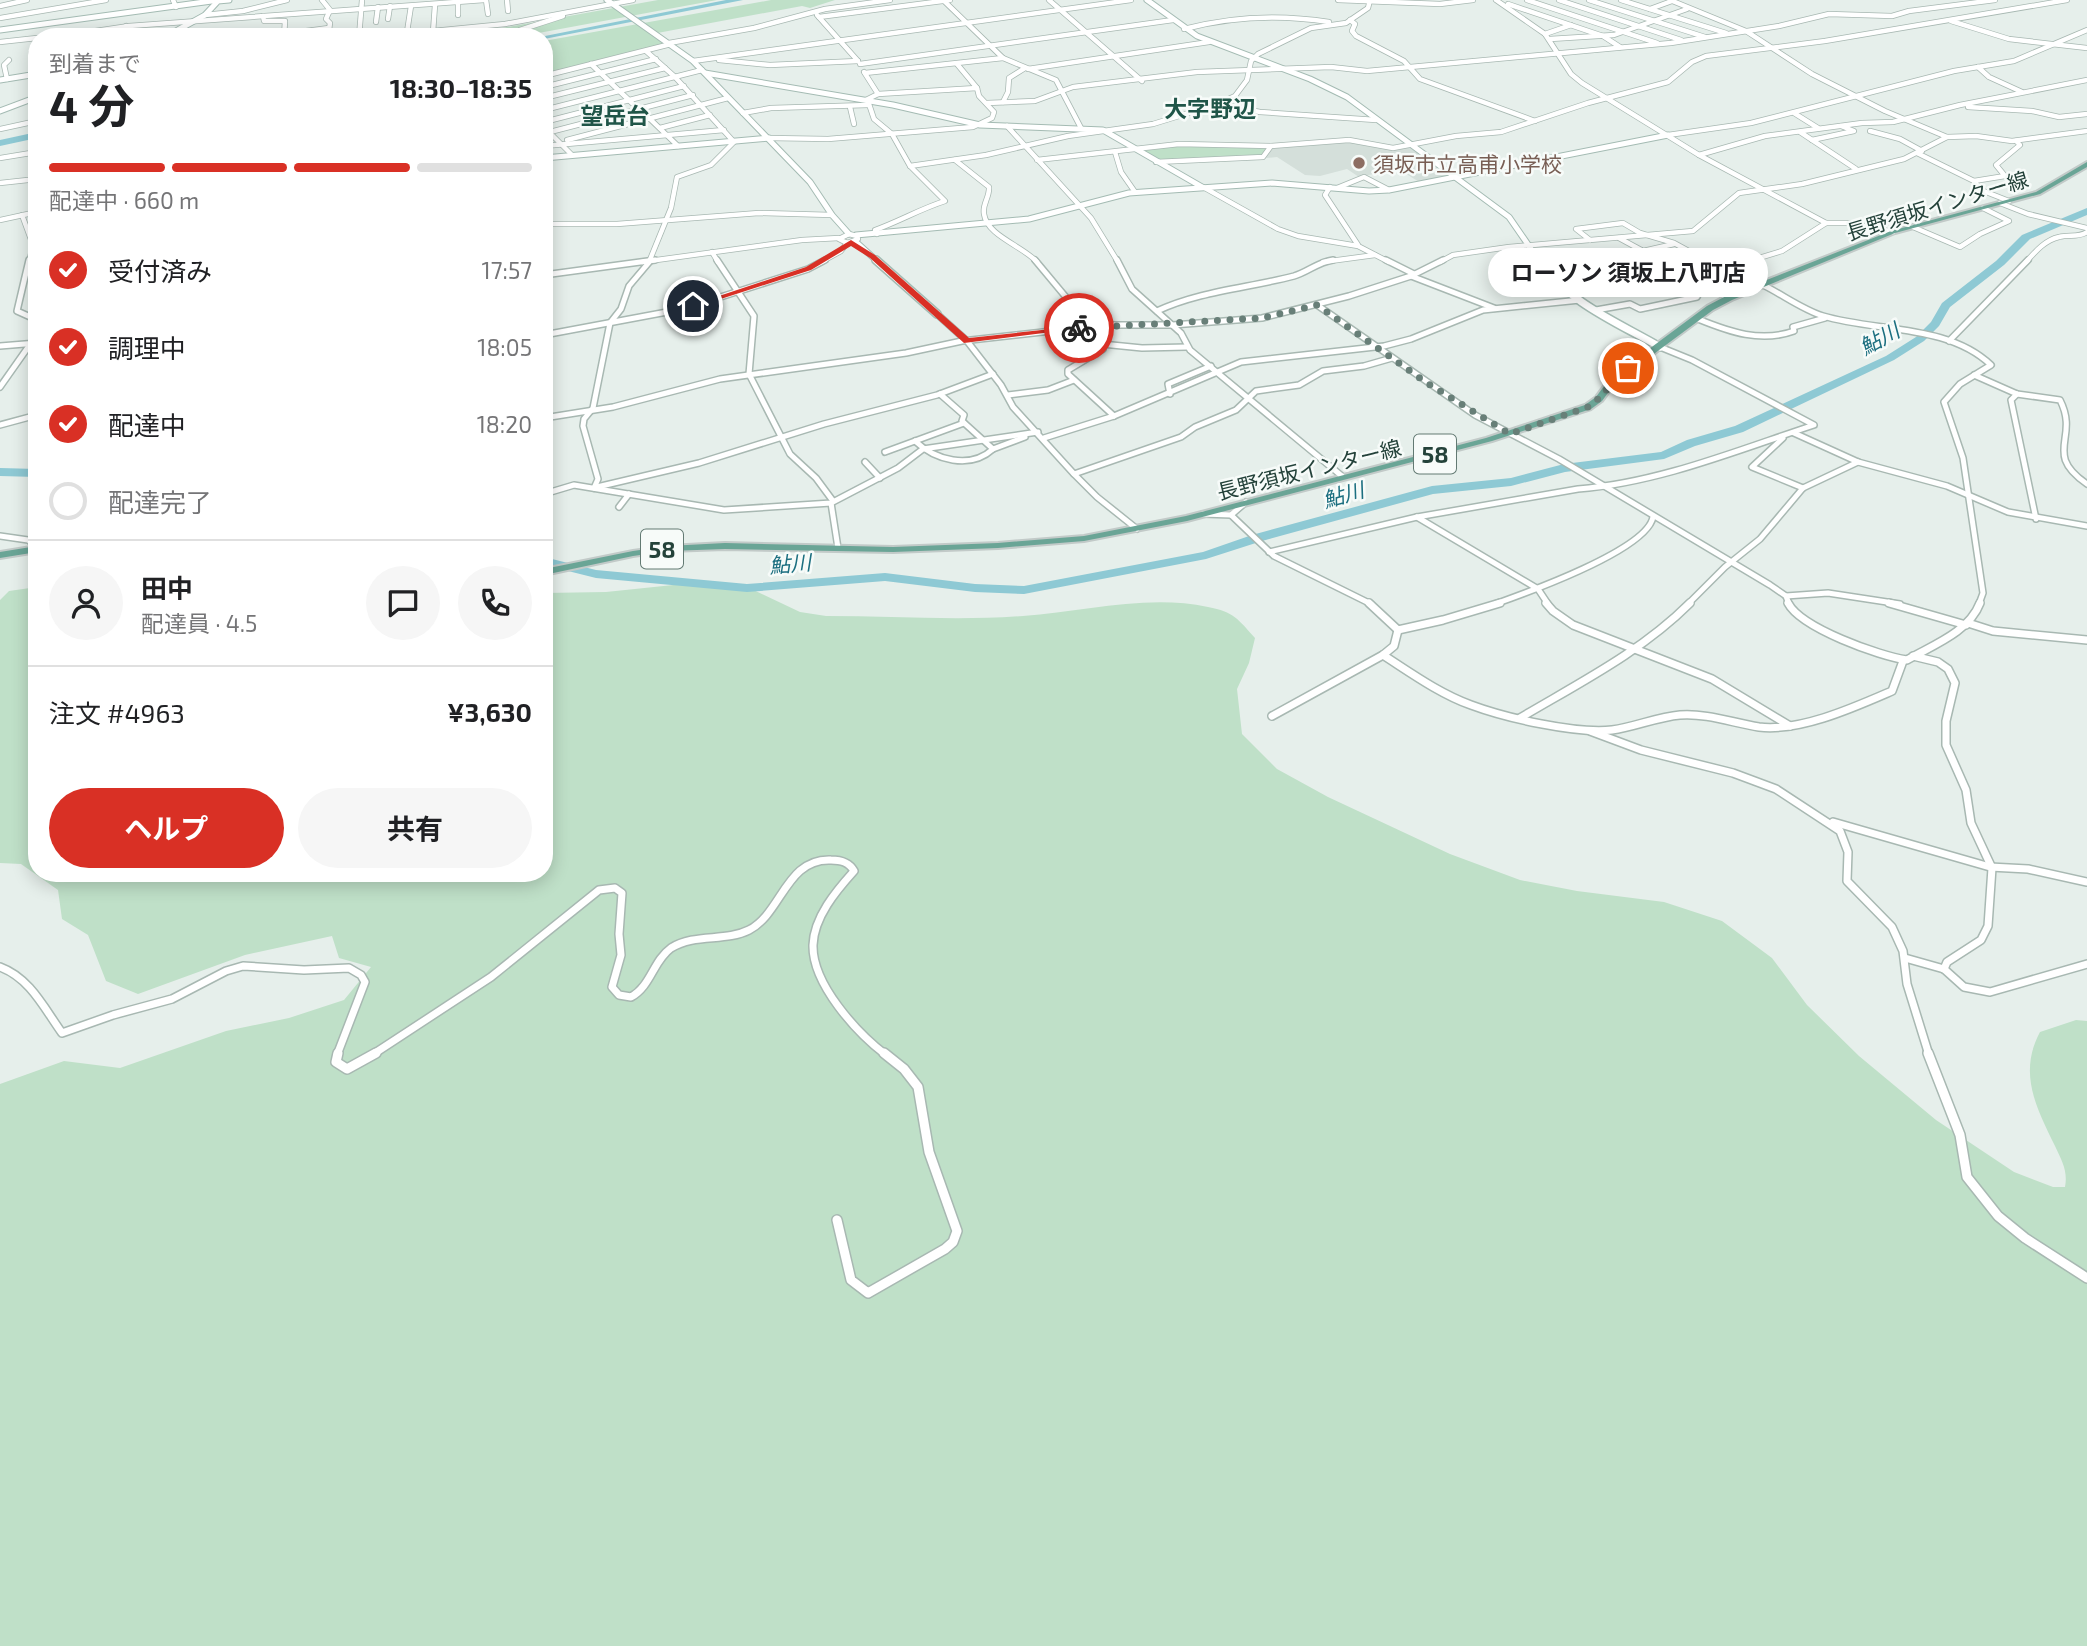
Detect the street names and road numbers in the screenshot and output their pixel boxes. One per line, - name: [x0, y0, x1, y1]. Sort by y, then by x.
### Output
- street label: 長野須坂インター線: [1843, 165, 2031, 245]
- street label: 長野須坂インター線: [1214, 434, 1404, 504]
- road number: 58: [1414, 435, 1456, 474]
- road number: 58: [641, 530, 683, 568]

